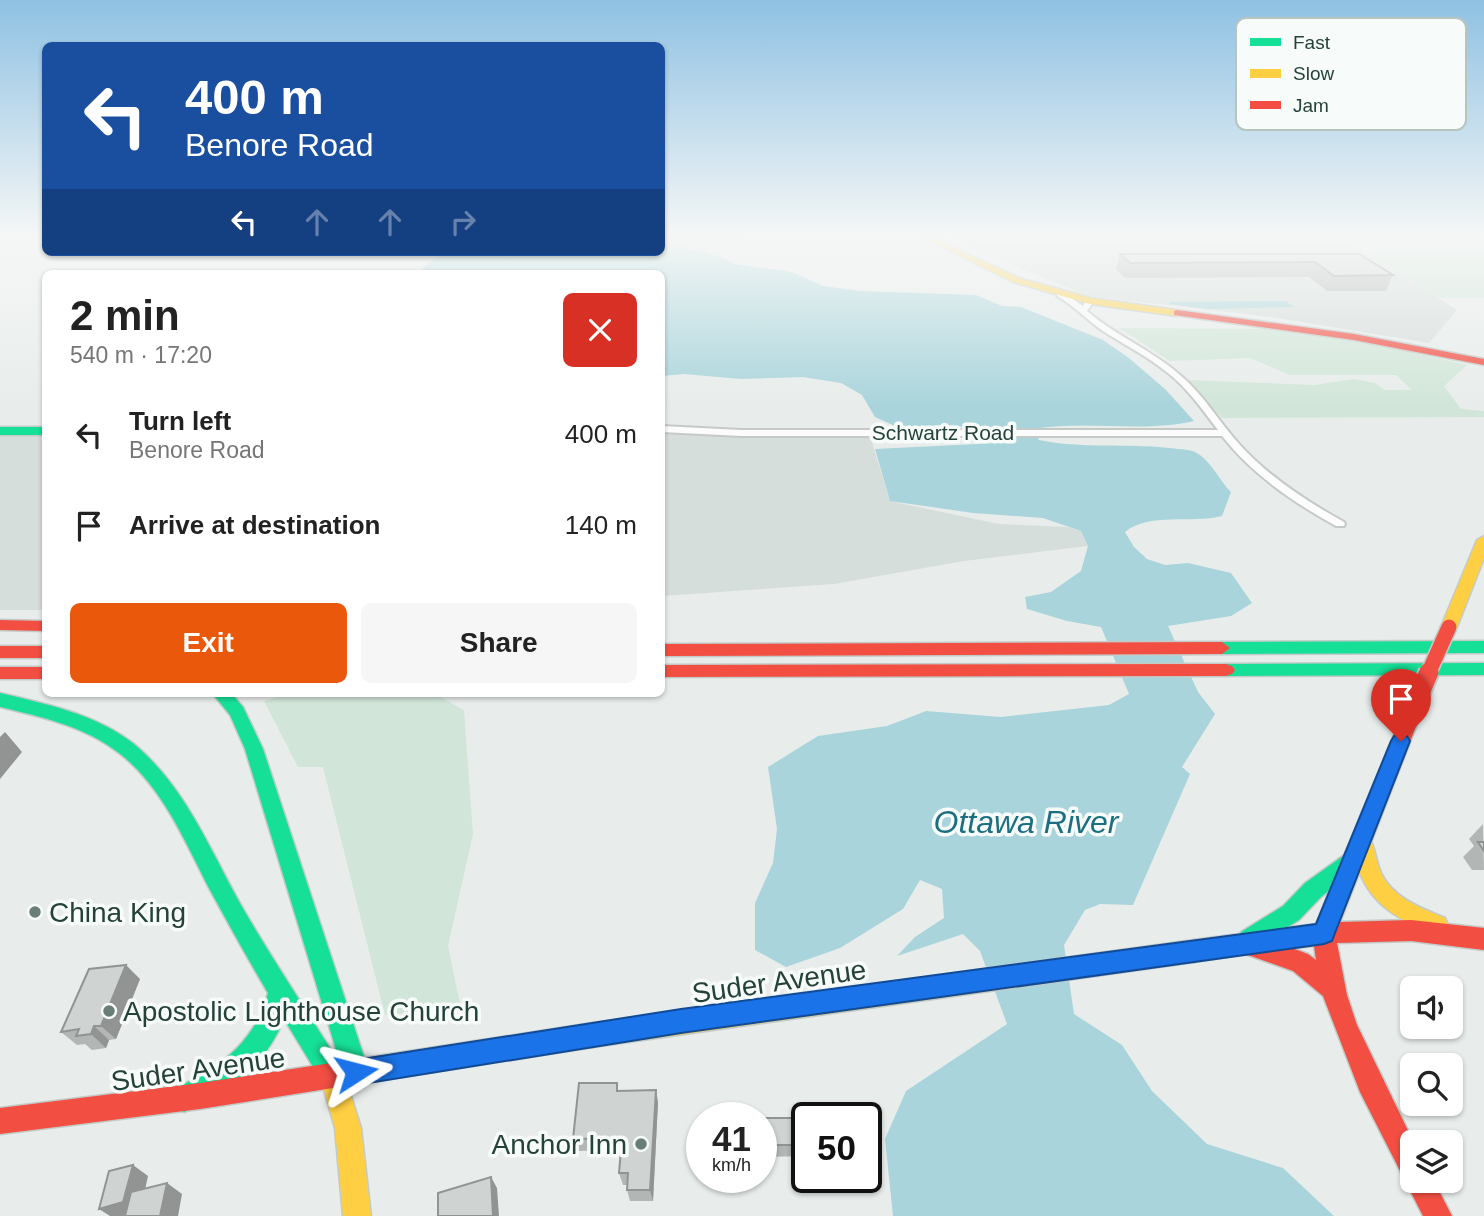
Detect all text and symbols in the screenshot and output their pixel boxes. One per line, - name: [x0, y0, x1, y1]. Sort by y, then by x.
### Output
- legend: [1236, 18, 1466, 130]
- text: Fast: [1293, 32, 1331, 53]
- text: Slow: [1293, 63, 1334, 84]
- icon: left: [70, 70, 161, 161]
- text: 400 m: [185, 70, 324, 124]
- text: Jam: [1293, 95, 1329, 116]
- text: Benore Road: [185, 127, 374, 163]
- icon: left: [225, 203, 263, 241]
- icon: ahead: [298, 203, 336, 241]
- icon: ahead: [371, 203, 409, 241]
- icon: right: [444, 203, 482, 241]
- text: 2 min: [70, 292, 180, 339]
- button: close: [563, 293, 637, 367]
- text: 540 m · 17:20: [70, 342, 212, 368]
- text: Turn left: [129, 406, 231, 436]
- icon: left: [70, 416, 108, 454]
- text: 400 m: [565, 419, 637, 449]
- street label: Schwartz Road: [872, 421, 1014, 444]
- text: Benore Road: [129, 437, 265, 463]
- icon: arrive: [70, 507, 108, 545]
- text: Arrive at destination: [129, 510, 380, 540]
- text: 140 m: [565, 510, 637, 540]
- button: Exit: [70, 603, 347, 683]
- button: Share: [361, 603, 637, 683]
- pin: [1371, 669, 1431, 741]
- icon: arrive: [1382, 680, 1420, 718]
- water label: Ottawa River: [934, 804, 1120, 840]
- place label: China King: [49, 897, 186, 928]
- marker: China King: [27, 904, 43, 920]
- street label: Suder Avenue: [690, 954, 868, 1009]
- map controls: [1400, 976, 1463, 1193]
- button: sound: [1400, 976, 1463, 1039]
- place label: Apostolic Lighthouse Church: [123, 996, 479, 1027]
- marker: Apostolic Lighthouse Church: [101, 1003, 117, 1019]
- position arrow: [319, 1035, 393, 1109]
- street label: Suder Avenue: [109, 1042, 287, 1097]
- button: search: [1400, 1053, 1463, 1116]
- speed limit sign: 50: [791, 1102, 882, 1193]
- text: 41: [712, 1119, 751, 1158]
- place label: Anchor Inn: [492, 1129, 627, 1160]
- button: layers: [1400, 1130, 1463, 1193]
- marker: Anchor Inn: [633, 1136, 649, 1152]
- text: km/h: [712, 1155, 751, 1175]

